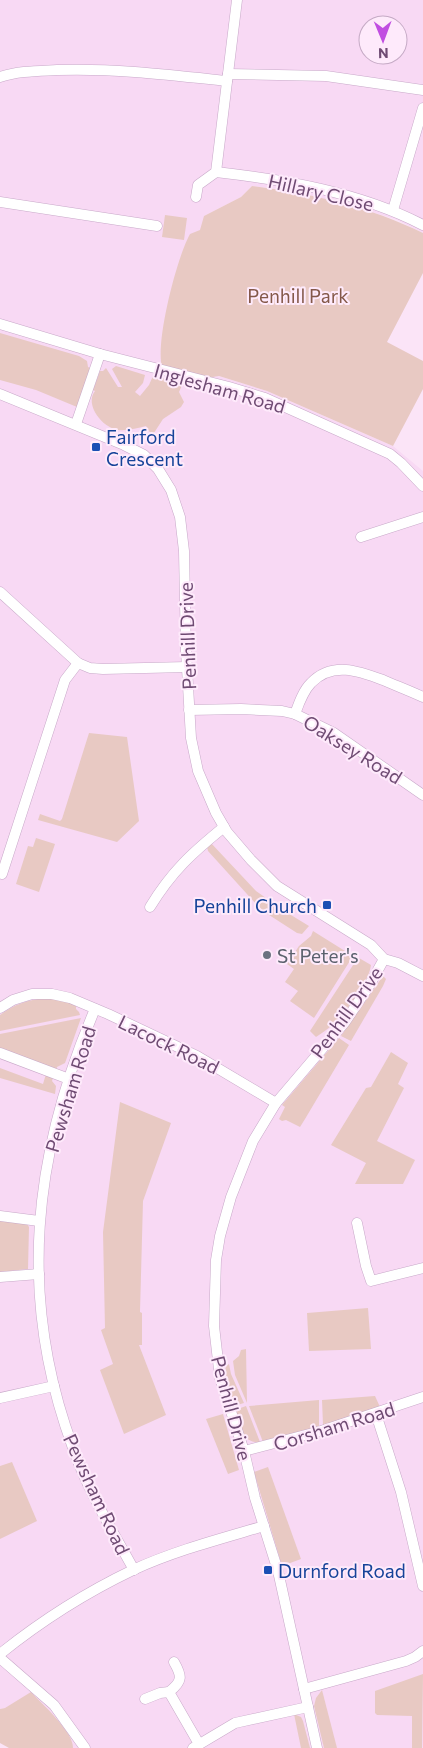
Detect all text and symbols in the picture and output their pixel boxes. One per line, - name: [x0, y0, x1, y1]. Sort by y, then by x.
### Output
- north arrow: [358, 15, 408, 65]
- text: N: [378, 45, 389, 62]
- street label: Hillary Close: [266, 169, 376, 215]
- park label: Penhill Park: [247, 284, 349, 307]
- street label: Inglesham Road: [152, 358, 288, 418]
- place label: Fairford Crescent: [106, 425, 183, 470]
- marker: Fairford Crescent: [90, 441, 102, 453]
- street label: Penhill Drive: [174, 582, 200, 690]
- street label: Oaksey Road: [299, 710, 407, 788]
- place label: Penhill Church: [193, 894, 317, 917]
- marker: Penhill Church: [321, 899, 333, 911]
- place label: St Peter's: [277, 944, 359, 967]
- marker: St Peter's: [261, 949, 273, 961]
- street label: Penhill Drive: [305, 962, 387, 1062]
- street label: Lacock Road: [115, 1010, 223, 1078]
- street label: Pewsham Road: [40, 1023, 100, 1155]
- street label: Penhill Drive: [207, 1353, 257, 1463]
- street label: Corsham Road: [271, 1397, 397, 1455]
- street label: Pewsham Road: [59, 1430, 135, 1558]
- place label: Durnford Road: [278, 1559, 406, 1582]
- marker: Durnford Road: [262, 1564, 274, 1576]

